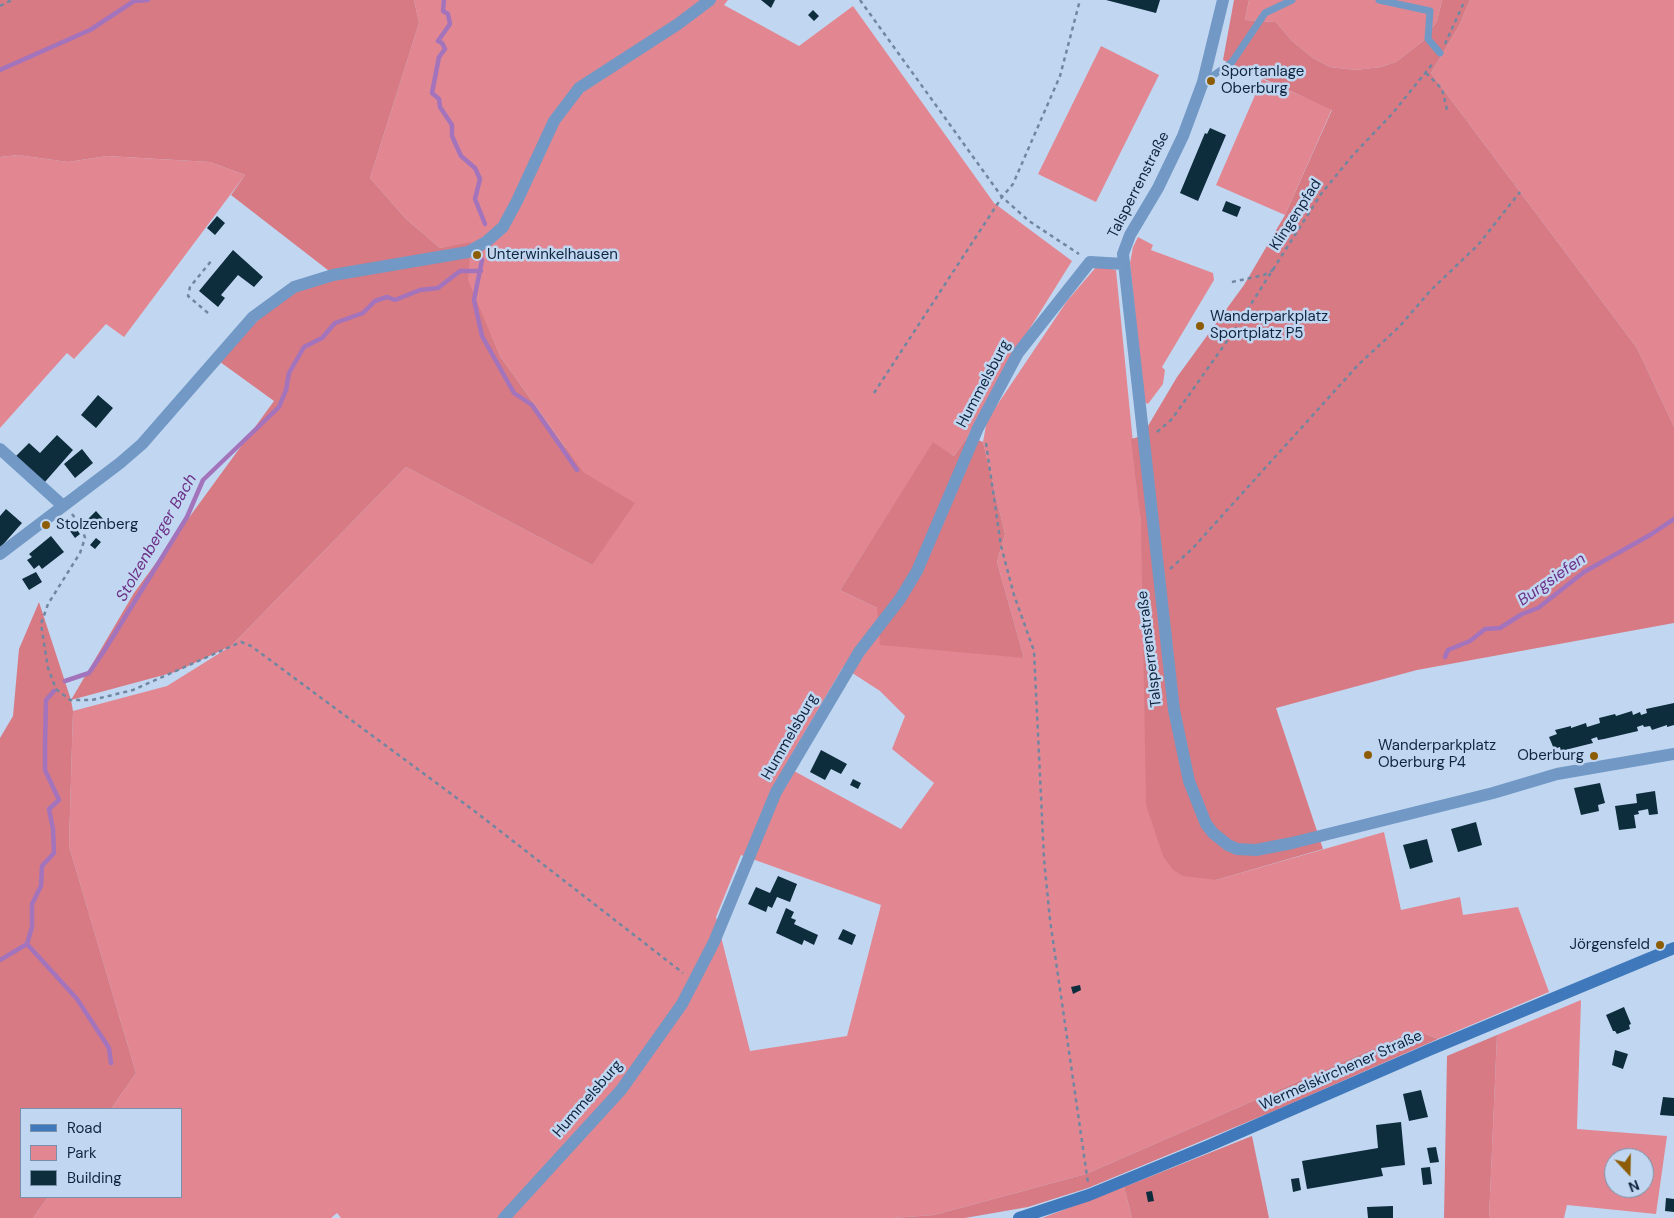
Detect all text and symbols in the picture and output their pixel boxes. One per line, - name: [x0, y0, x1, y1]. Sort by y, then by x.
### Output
- place label: Sportanlage Oberburg: [1221, 63, 1304, 98]
- marker: Sportanlage Oberburg: [1205, 75, 1217, 87]
- street label: Talsperrenstraße: [1104, 129, 1174, 241]
- street label: Klingenpfad: [1266, 176, 1326, 254]
- place label: Unterwinkelhausen: [487, 246, 618, 264]
- marker: Unterwinkelhausen: [471, 249, 483, 261]
- place label: Wanderparkplatz Sportplatz P5: [1210, 308, 1328, 343]
- marker: Wanderparkplatz Sportplatz P5: [1194, 320, 1206, 332]
- street label: Hummelsburg: [953, 337, 1015, 431]
- water label: Stolzenberger Bach: [113, 471, 201, 605]
- place label: Stolzenberg: [56, 516, 138, 534]
- marker: Stolzenberg: [40, 519, 52, 531]
- water label: Burgsiefen: [1514, 550, 1590, 610]
- street label: Talsperrenstraße: [1134, 590, 1166, 708]
- street label: Hummelsburg: [758, 691, 822, 783]
- place label: Wanderparkplatz Oberburg P4: [1378, 737, 1496, 772]
- place label: Oberburg: [1517, 747, 1584, 765]
- marker: Wanderparkplatz Oberburg P4: [1362, 749, 1374, 761]
- marker: Oberburg: [1588, 750, 1600, 762]
- place label: Jörgensfeld: [1569, 936, 1650, 954]
- marker: Jörgensfeld: [1654, 939, 1666, 951]
- street label: Wermelskirchener Straße: [1257, 1027, 1425, 1115]
- street label: Hummelsburg: [550, 1057, 626, 1141]
- legend: [20, 1108, 182, 1198]
- text: Road: [67, 1118, 102, 1138]
- text: Park: [67, 1143, 97, 1163]
- north arrow: [1604, 1148, 1654, 1198]
- text: Building: [67, 1168, 122, 1188]
- text: N: [1626, 1176, 1642, 1196]

